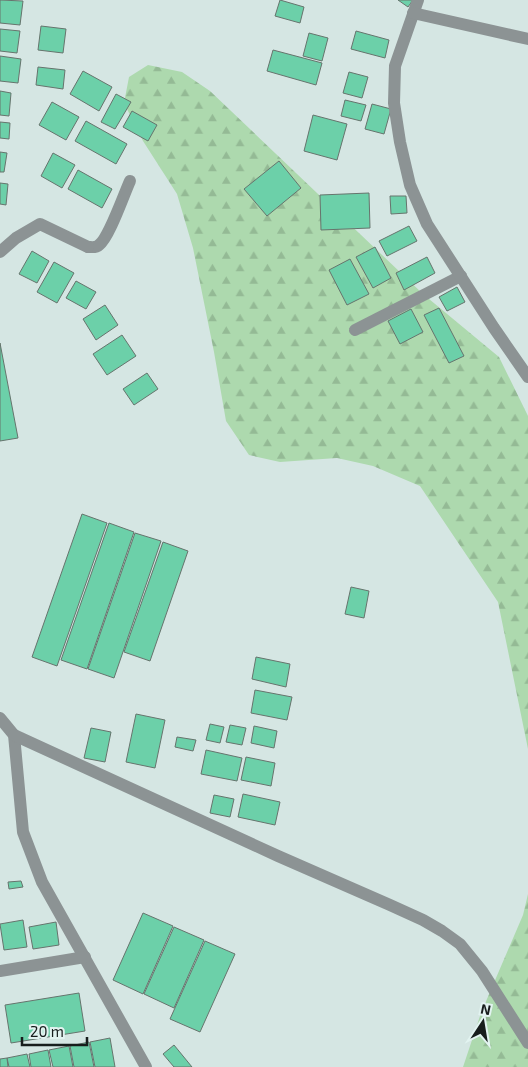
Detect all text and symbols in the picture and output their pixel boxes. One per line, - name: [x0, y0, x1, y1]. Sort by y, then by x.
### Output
- north arrow: [458, 997, 508, 1047]
- text: N: [479, 999, 493, 1018]
- scale bar: [22, 1014, 88, 1046]
- text: 20 m: [30, 1022, 64, 1040]

